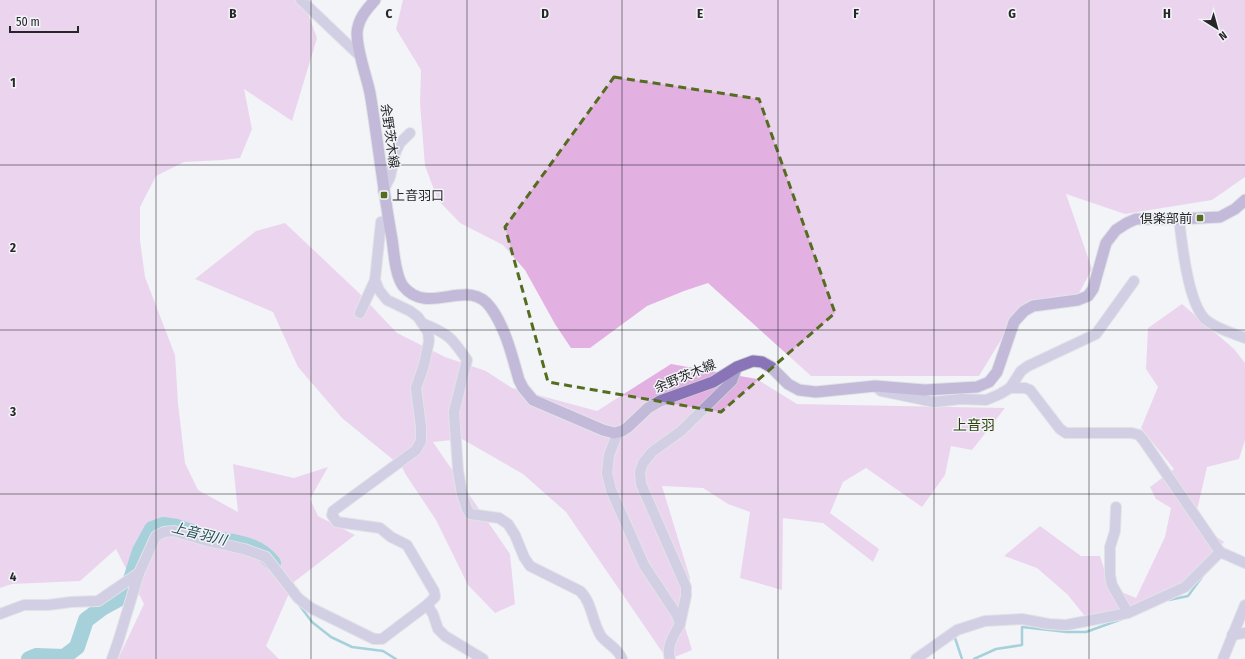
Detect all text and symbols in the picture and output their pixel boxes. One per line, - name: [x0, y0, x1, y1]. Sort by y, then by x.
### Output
- text: B: [229, 6, 237, 21]
- text: C: [386, 6, 393, 21]
- text: D: [541, 6, 549, 21]
- text: E: [697, 6, 703, 21]
- text: F: [853, 6, 859, 21]
- text: G: [1008, 6, 1016, 21]
- text: H: [1163, 6, 1171, 21]
- scale bar: [10, 8, 78, 34]
- north arrow: [1197, 8, 1237, 48]
- text: 50 m: [16, 15, 40, 29]
- text: N: [1216, 28, 1229, 43]
- text: 1: [10, 75, 16, 90]
- street label: 余野茨木線: [378, 103, 402, 169]
- place label: 上音羽口: [392, 188, 444, 203]
- marker: 上音羽口: [379, 190, 389, 200]
- place label: 倶楽部前: [1140, 211, 1192, 226]
- marker: 倶楽部前: [1195, 213, 1205, 223]
- text: 2: [9, 240, 16, 255]
- street label: 余野茨木線: [652, 356, 718, 396]
- text: 3: [9, 404, 16, 419]
- district label: 上音羽: [953, 417, 995, 434]
- water label: 上音羽川: [170, 519, 230, 550]
- text: 4: [10, 569, 17, 584]

